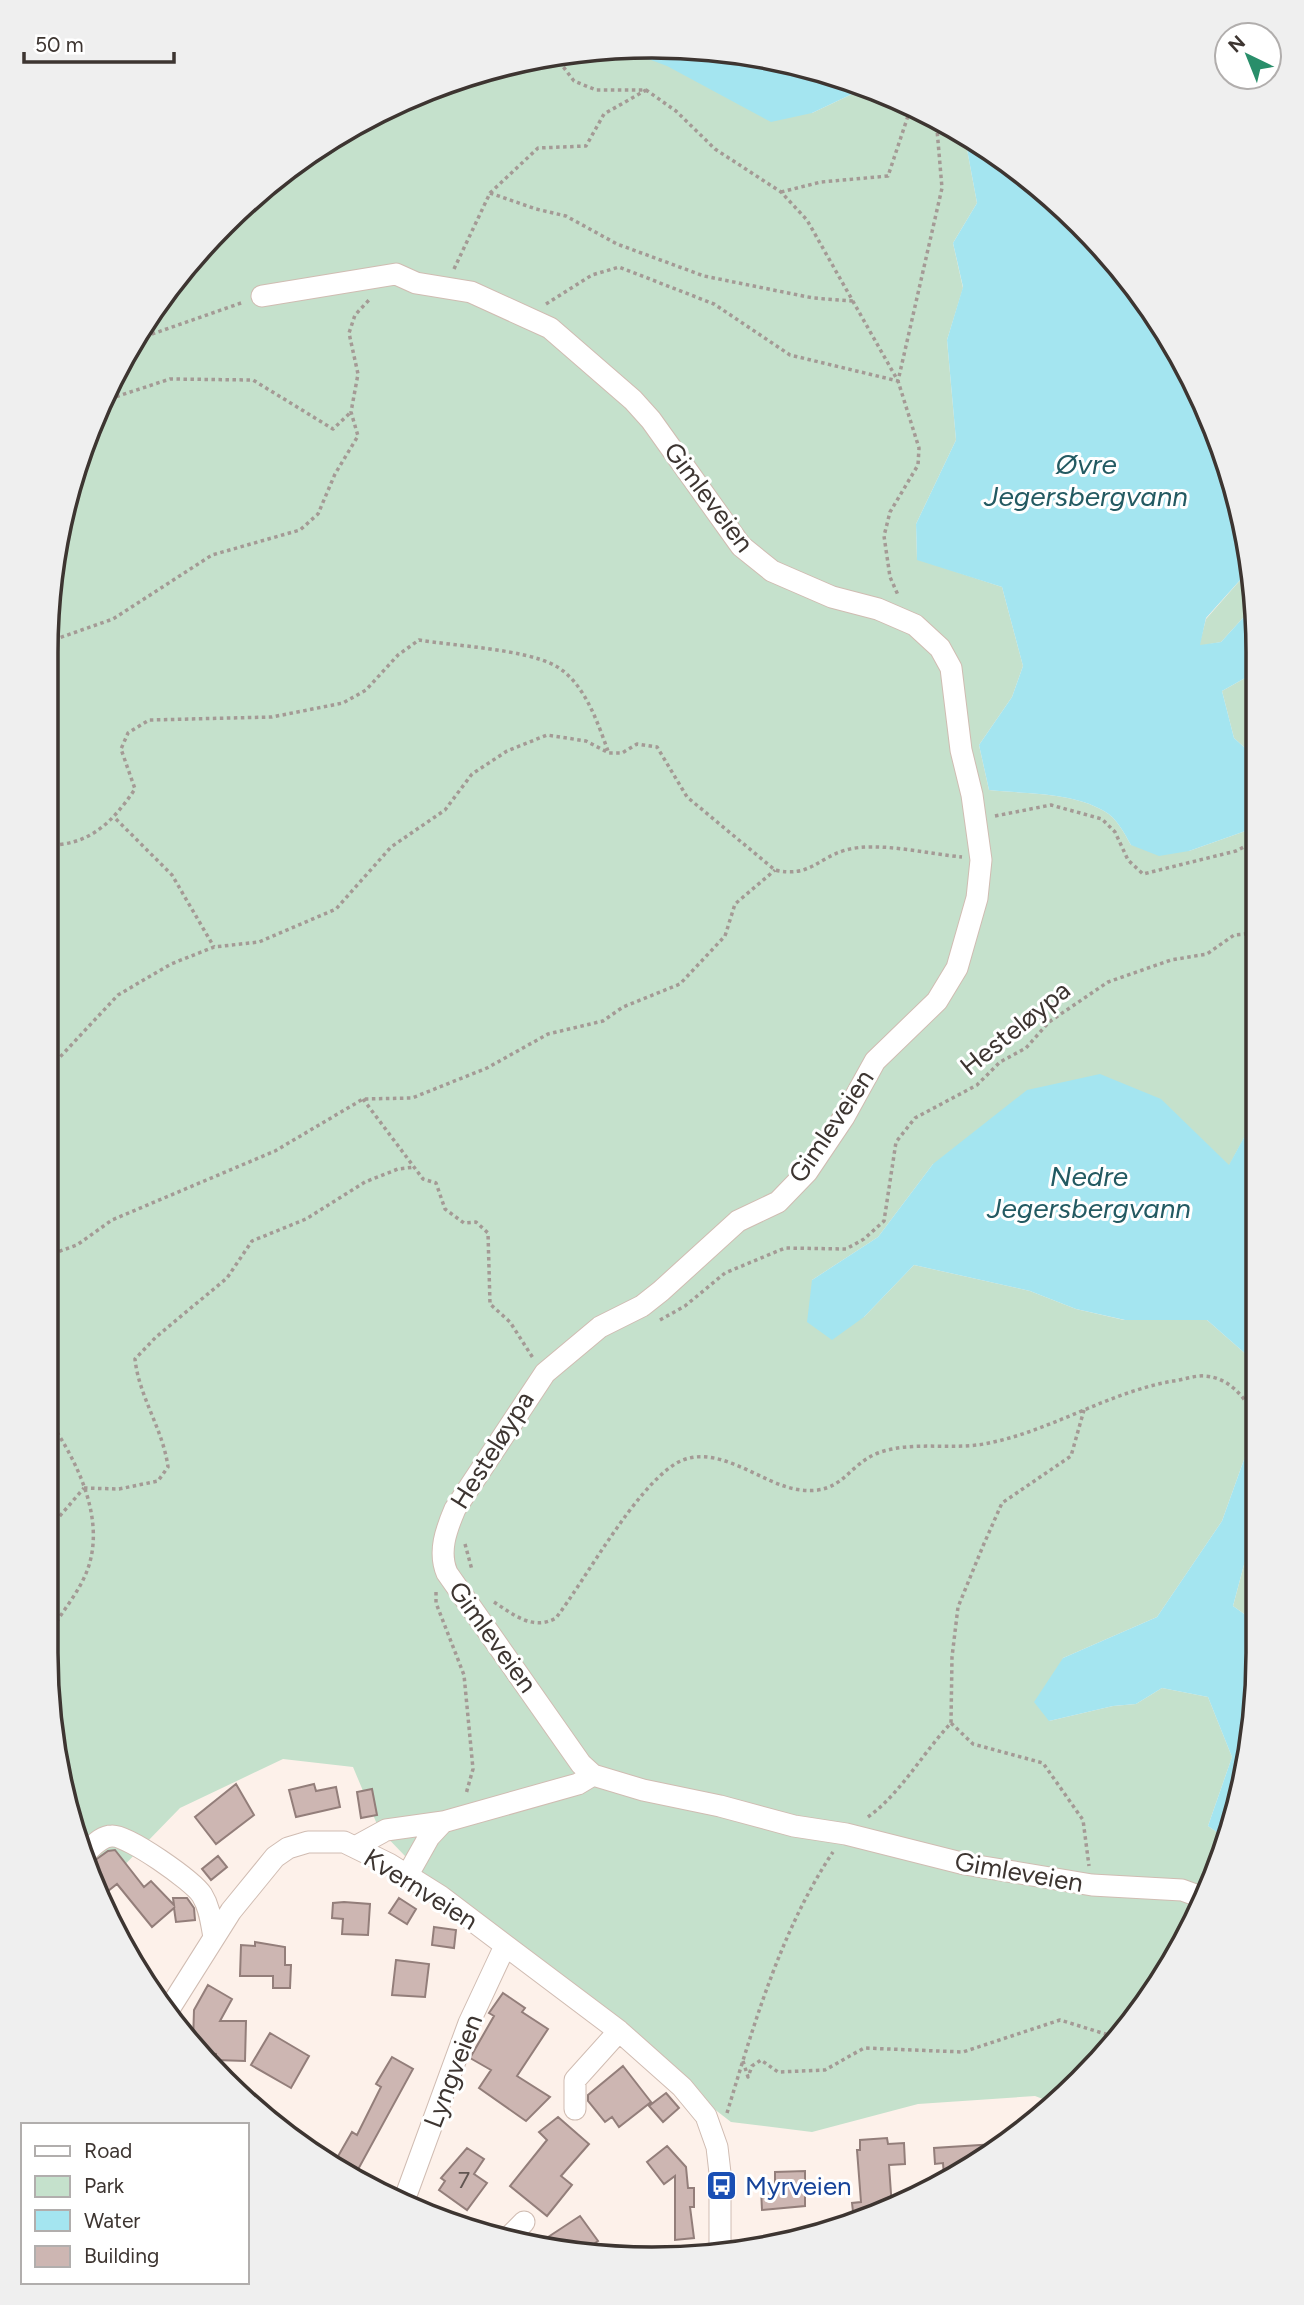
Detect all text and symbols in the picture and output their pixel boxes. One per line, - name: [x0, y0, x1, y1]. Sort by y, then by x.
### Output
- scale bar: [24, 21, 175, 65]
- north arrow: [1213, 21, 1283, 91]
- text: N: [1224, 31, 1250, 57]
- text: 50 m: [35, 32, 84, 57]
- street label: Gimleveien: [657, 436, 761, 558]
- water label: Øvre Jegersbergvann: [983, 447, 1188, 513]
- street label: Hesteløypa: [953, 974, 1077, 1082]
- street label: Gimleveien: [781, 1063, 881, 1189]
- water label: Nedre Jegersbergvann: [986, 1159, 1191, 1225]
- street label: Hesteløypa: [443, 1385, 541, 1515]
- street label: Gimleveien: [442, 1575, 544, 1699]
- street label: Kvernveien: [358, 1841, 484, 1937]
- street label: Gimleveien: [952, 1845, 1086, 1899]
- street label: Lyngveien: [417, 2010, 489, 2132]
- legend: [21, 2123, 248, 2284]
- text: Road: [84, 2138, 132, 2163]
- house number: 7: [458, 2166, 470, 2194]
- bus stop icon: Myrveien: [705, 2169, 739, 2203]
- place label: Myrveien: [745, 2170, 852, 2202]
- text: Park: [84, 2173, 125, 2198]
- text: Water: [84, 2208, 140, 2233]
- text: Building: [84, 2243, 159, 2268]

